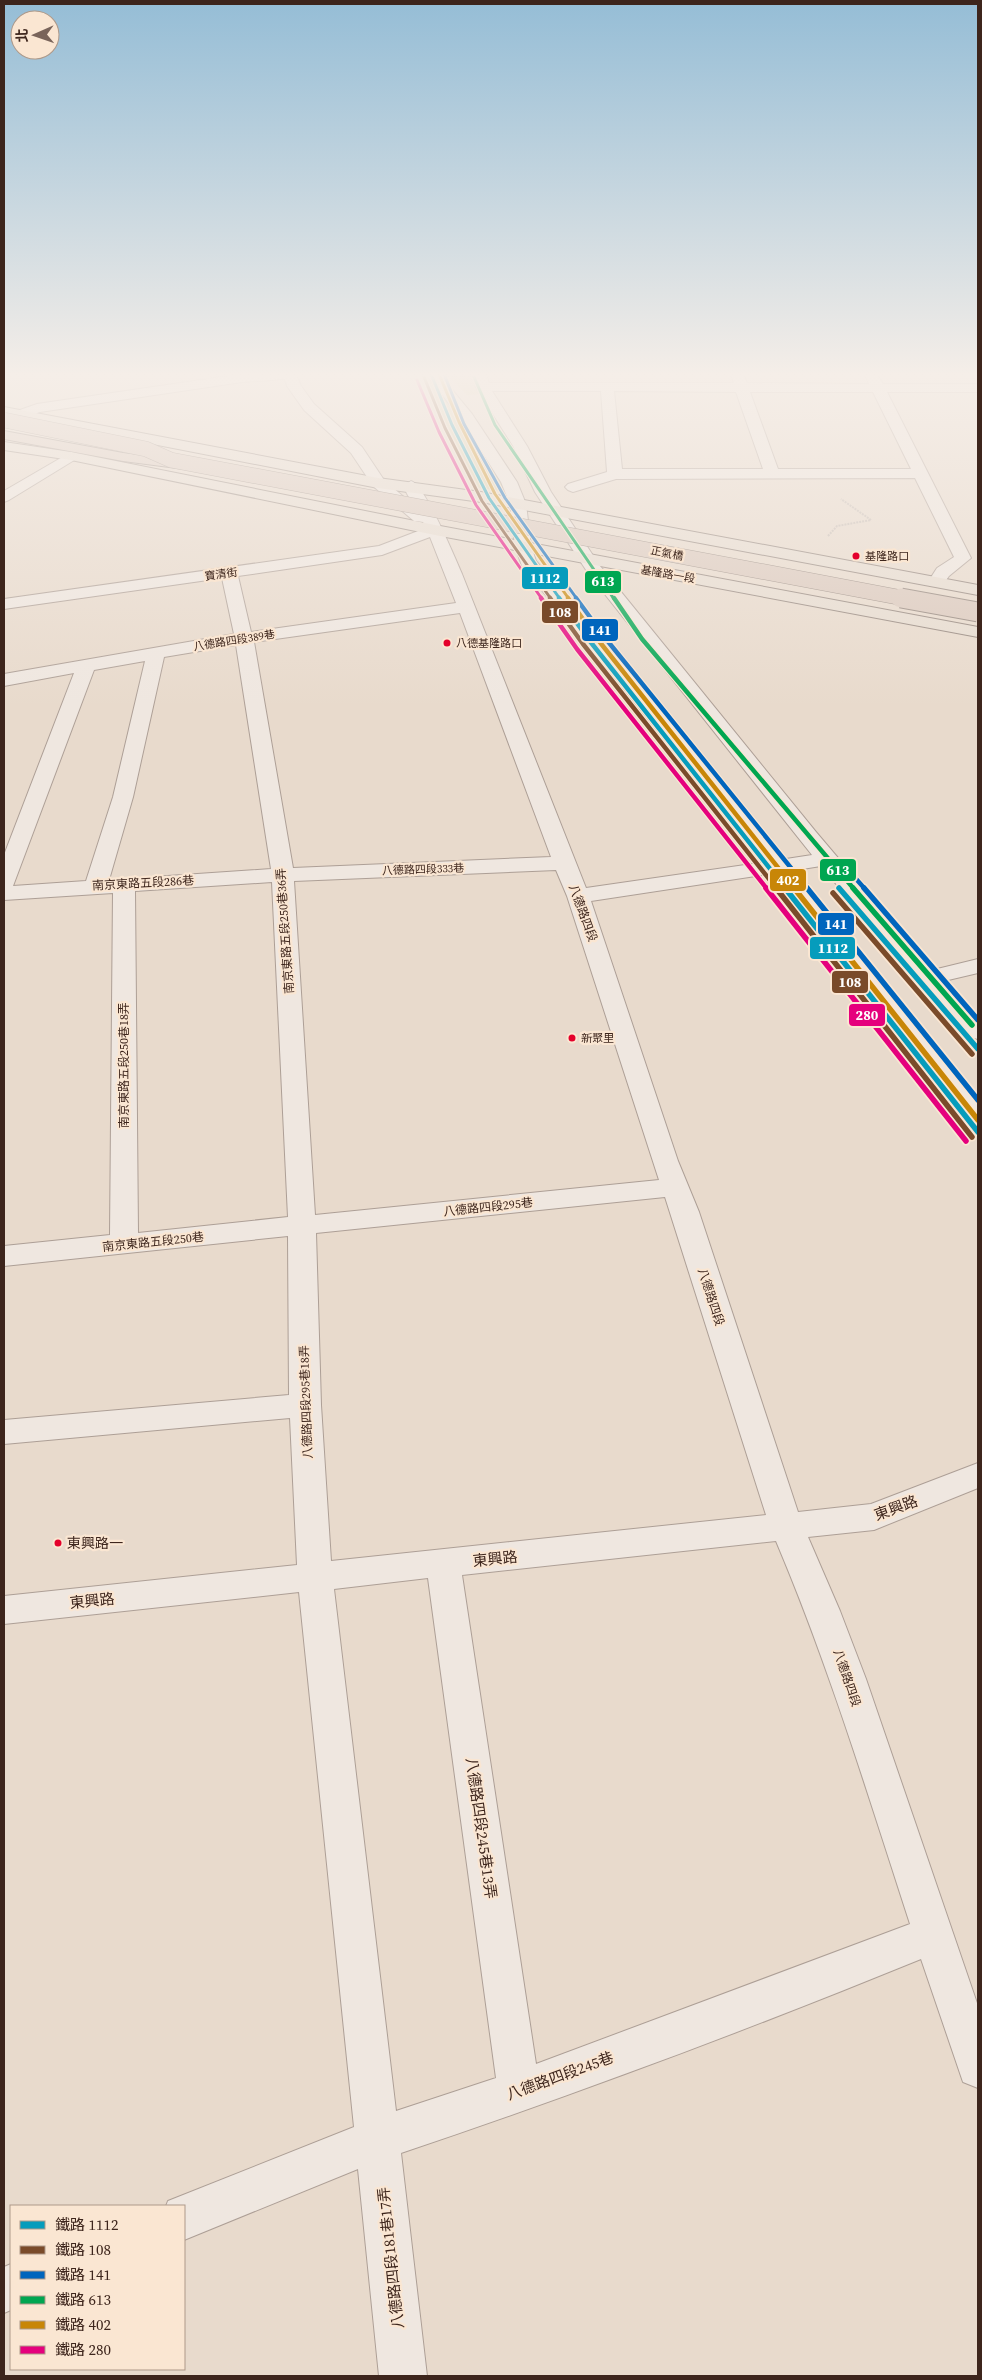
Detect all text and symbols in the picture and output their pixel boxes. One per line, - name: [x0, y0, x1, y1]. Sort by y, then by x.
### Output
- north arrow: [10, 10, 60, 60]
- text: 北: [12, 28, 32, 43]
- street label: 正氣橋: [649, 543, 685, 564]
- place label: 基隆路口: [865, 549, 909, 564]
- marker: 基隆路口: [851, 551, 861, 561]
- street label: 基隆路一段: [640, 562, 696, 587]
- street label: 寶清街: [204, 565, 238, 584]
- line badge: 1112: [521, 566, 569, 590]
- text: 1112: [530, 568, 561, 588]
- line badge: 613: [584, 570, 622, 594]
- text: 613: [592, 571, 615, 591]
- line badge: 108: [541, 600, 579, 624]
- text: 108: [549, 602, 571, 622]
- line badge: 141: [581, 618, 619, 642]
- text: 141: [589, 620, 611, 640]
- street label: 八德路四段389巷: [192, 627, 276, 654]
- place label: 八德基隆路口: [456, 636, 522, 651]
- marker: 八德基隆路口: [442, 638, 452, 648]
- line badge: 613: [819, 858, 857, 882]
- text: 613: [827, 860, 850, 880]
- street label: 八德路四段333巷: [382, 861, 465, 878]
- street label: 南京東路五段250巷36弄: [273, 868, 297, 994]
- line badge: 402: [769, 868, 807, 892]
- text: 402: [777, 870, 800, 890]
- street label: 南京東路五段286巷: [92, 872, 194, 894]
- street label: 八德路四段: [565, 882, 601, 944]
- line badge: 141: [817, 912, 855, 936]
- text: 141: [825, 914, 847, 934]
- line badge: 1112: [809, 936, 856, 960]
- text: 1112: [818, 938, 849, 958]
- line badge: 108: [831, 970, 869, 994]
- text: 108: [839, 972, 861, 992]
- street label: 南京東路五段250巷18弄: [116, 1002, 132, 1128]
- line badge: 280: [848, 1003, 886, 1027]
- text: 280: [856, 1005, 879, 1025]
- place label: 新聚里: [581, 1031, 614, 1046]
- marker: 新聚里: [567, 1033, 577, 1043]
- street label: 八德路四段295巷: [442, 1194, 534, 1220]
- street label: 南京東路五段250巷: [101, 1229, 205, 1255]
- street label: 八德路四段: [694, 1266, 728, 1328]
- street label: 八德路四段295巷18弄: [296, 1345, 316, 1459]
- street label: 東興路: [871, 1490, 921, 1525]
- place label: 東興路一: [67, 1533, 123, 1553]
- marker: 東興路一: [53, 1538, 63, 1548]
- street label: 東興路: [471, 1546, 518, 1571]
- street label: 東興路: [68, 1588, 115, 1613]
- street label: 八德路四段: [830, 1647, 864, 1709]
- street label: 八德路四段245巷13弄: [461, 1756, 502, 1900]
- street label: 八德路四段245巷: [503, 2046, 616, 2105]
- street label: 八德路四段181巷17弄: [373, 2186, 408, 2330]
- legend: [10, 2205, 185, 2370]
- text: 鐵路 1112: [55, 2214, 119, 2235]
- text: 鐵路 108: [55, 2239, 111, 2260]
- text: 鐵路 141: [55, 2264, 111, 2285]
- text: 鐵路 613: [55, 2289, 111, 2310]
- text: 鐵路 402: [55, 2314, 111, 2335]
- text: 鐵路 280: [55, 2339, 111, 2360]

